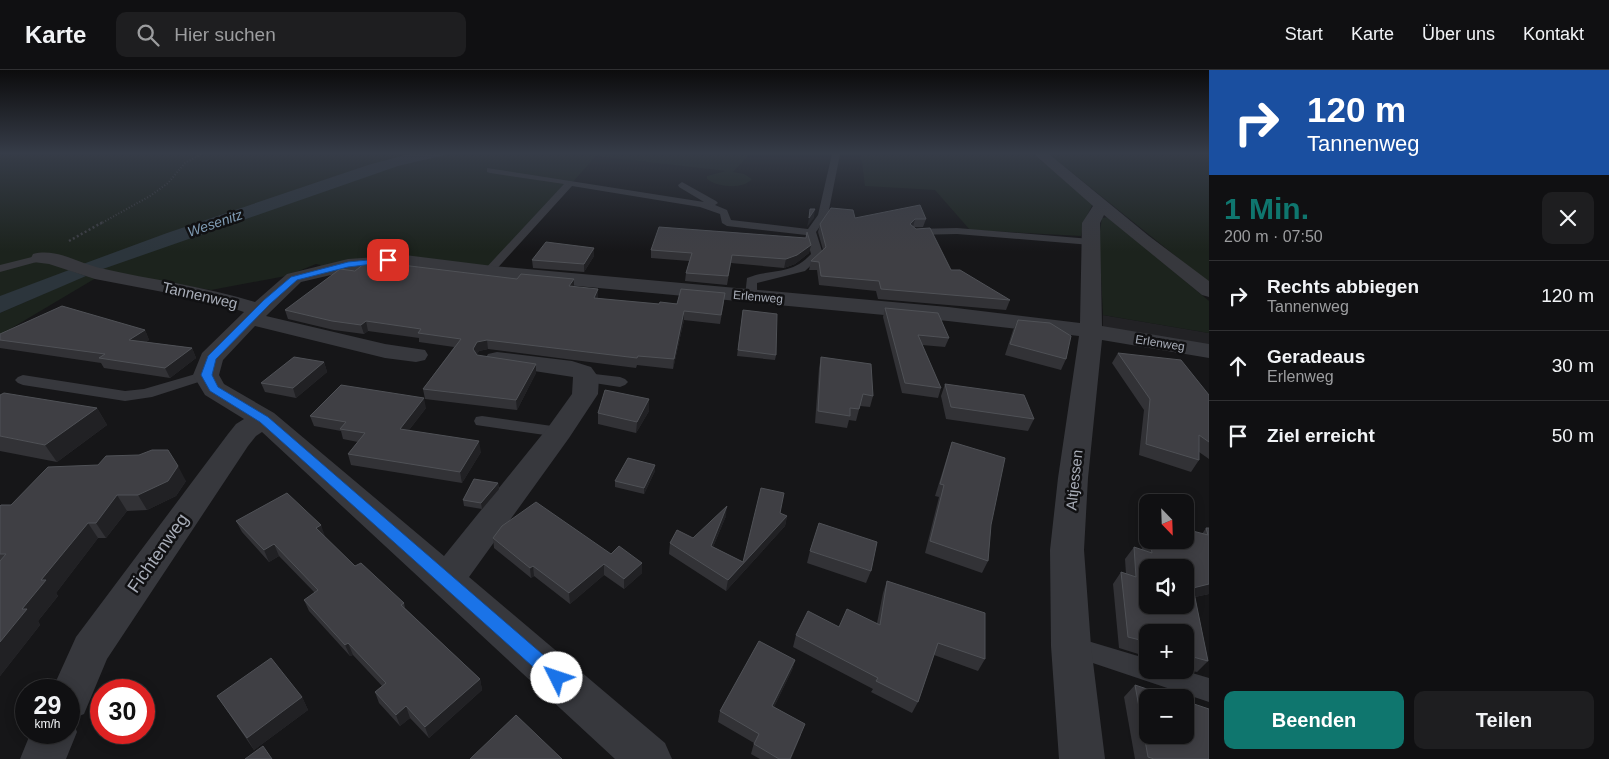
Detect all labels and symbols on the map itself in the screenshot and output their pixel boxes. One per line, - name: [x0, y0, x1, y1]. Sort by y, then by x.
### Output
- water label: Wesenitz: [185, 206, 245, 240]
- pin: [367, 239, 409, 281]
- street label: Tannenweg: [161, 278, 239, 312]
- street label: Erlenweg: [732, 288, 784, 306]
- street label: Erlenweg: [1134, 332, 1186, 354]
- street label: Altjessen: [1062, 449, 1086, 511]
- north arrow: [1139, 494, 1194, 549]
- street label: Fichtenweg: [123, 510, 193, 596]
- position arrow: [530, 651, 582, 703]
- speed limit sign: 30: [90, 679, 155, 744]

